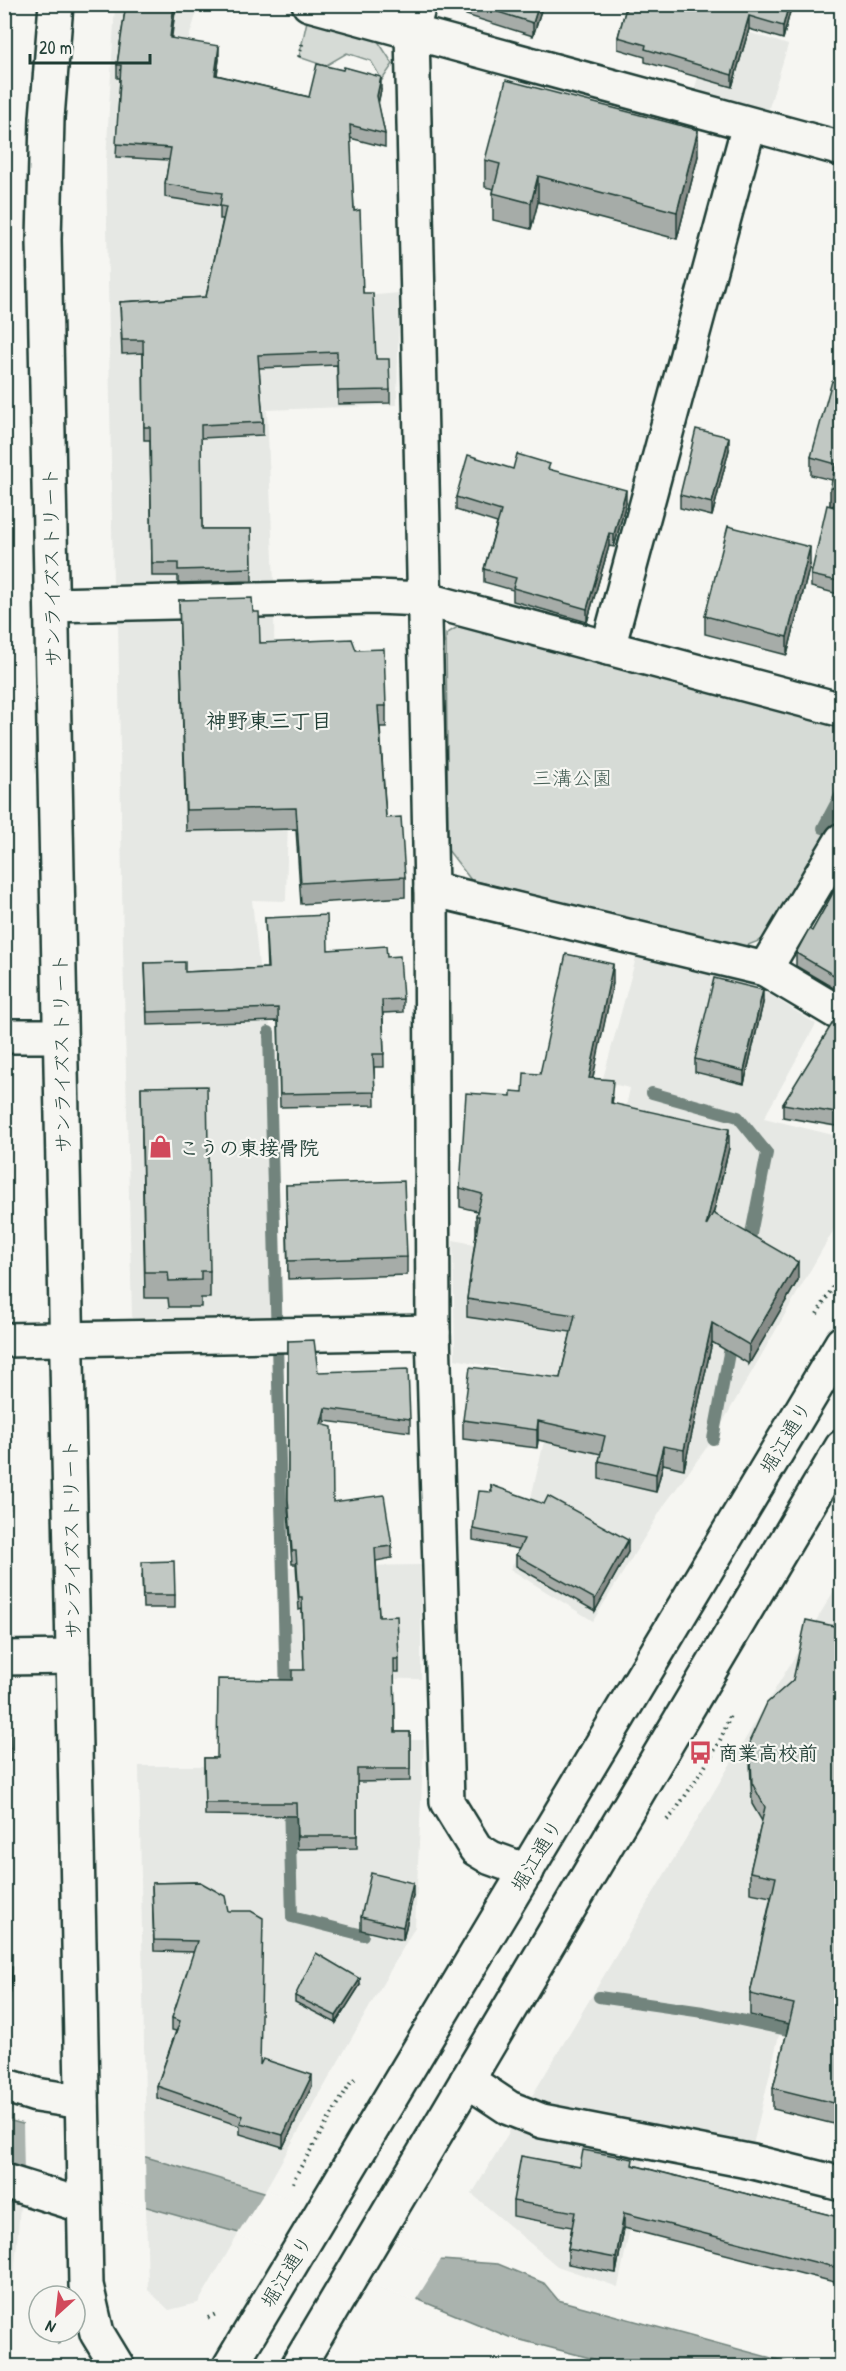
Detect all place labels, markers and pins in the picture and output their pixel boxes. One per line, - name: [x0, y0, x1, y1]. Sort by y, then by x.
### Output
- shop icon: こうの東接骨院: [148, 1134, 174, 1160]
- place label: こうの東接骨院: [179, 1134, 319, 1161]
- bus stop icon: 商業高校前: [687, 1739, 713, 1765]
- place label: 商業高校前: [718, 1739, 818, 1766]

